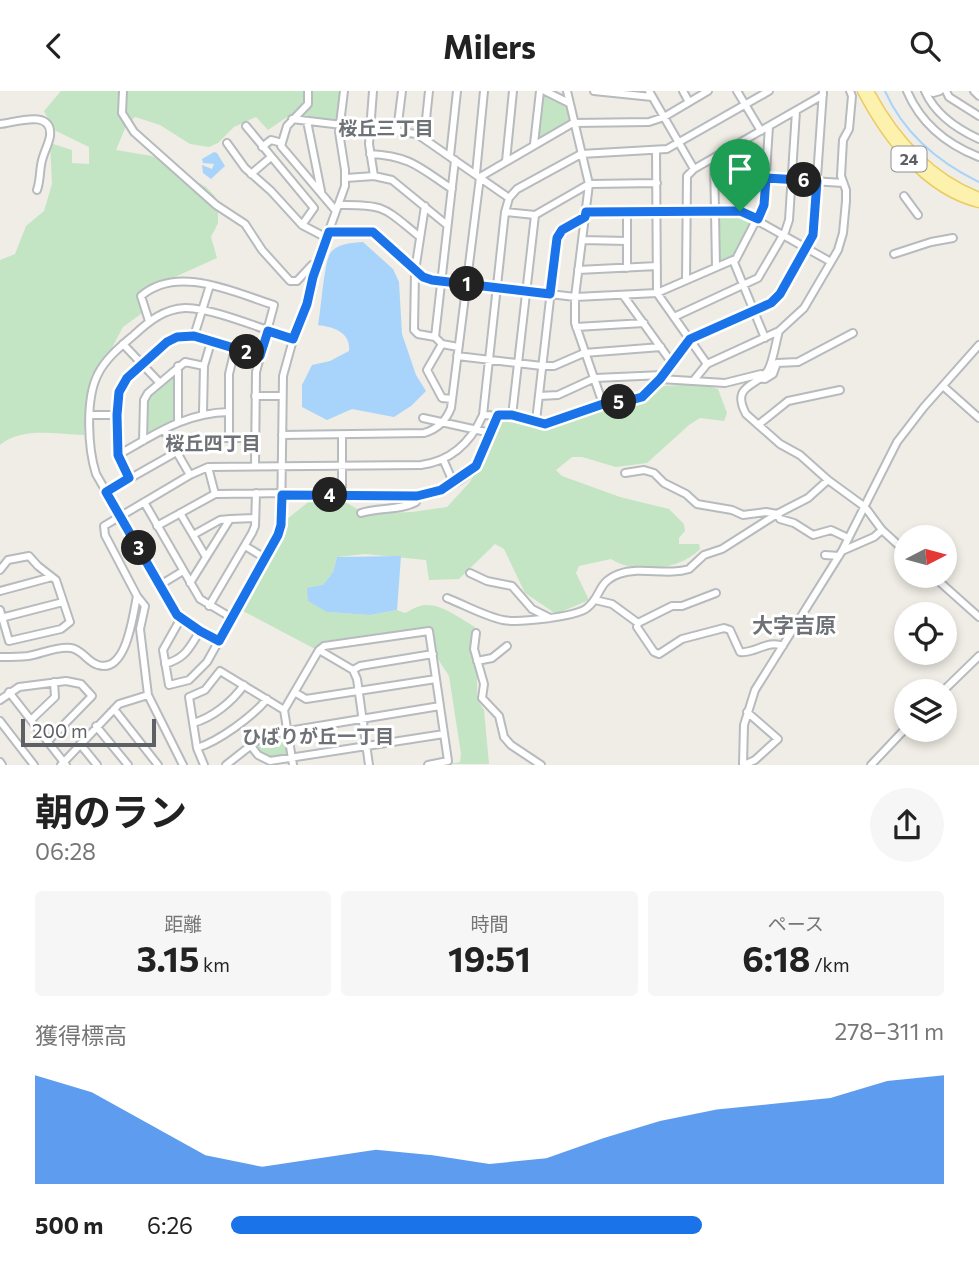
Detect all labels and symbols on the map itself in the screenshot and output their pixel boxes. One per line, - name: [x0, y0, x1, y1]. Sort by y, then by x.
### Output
- district label: 桜丘三丁目: [338, 116, 434, 139]
- pin: [710, 139, 770, 211]
- road number: 24: [892, 146, 926, 171]
- pin: 6: [786, 163, 822, 197]
- pin: 1: [449, 267, 484, 301]
- pin: 2: [230, 335, 264, 369]
- pin: 5: [602, 385, 636, 419]
- district label: 桜丘四丁目: [165, 431, 261, 454]
- pin: 4: [312, 477, 348, 513]
- north arrow: [894, 525, 957, 588]
- pin: 3: [122, 531, 156, 566]
- district label: 大字吉原: [752, 612, 836, 637]
- scale bar: [21, 715, 156, 747]
- district label: ひばりが丘一丁目: [242, 724, 394, 747]

